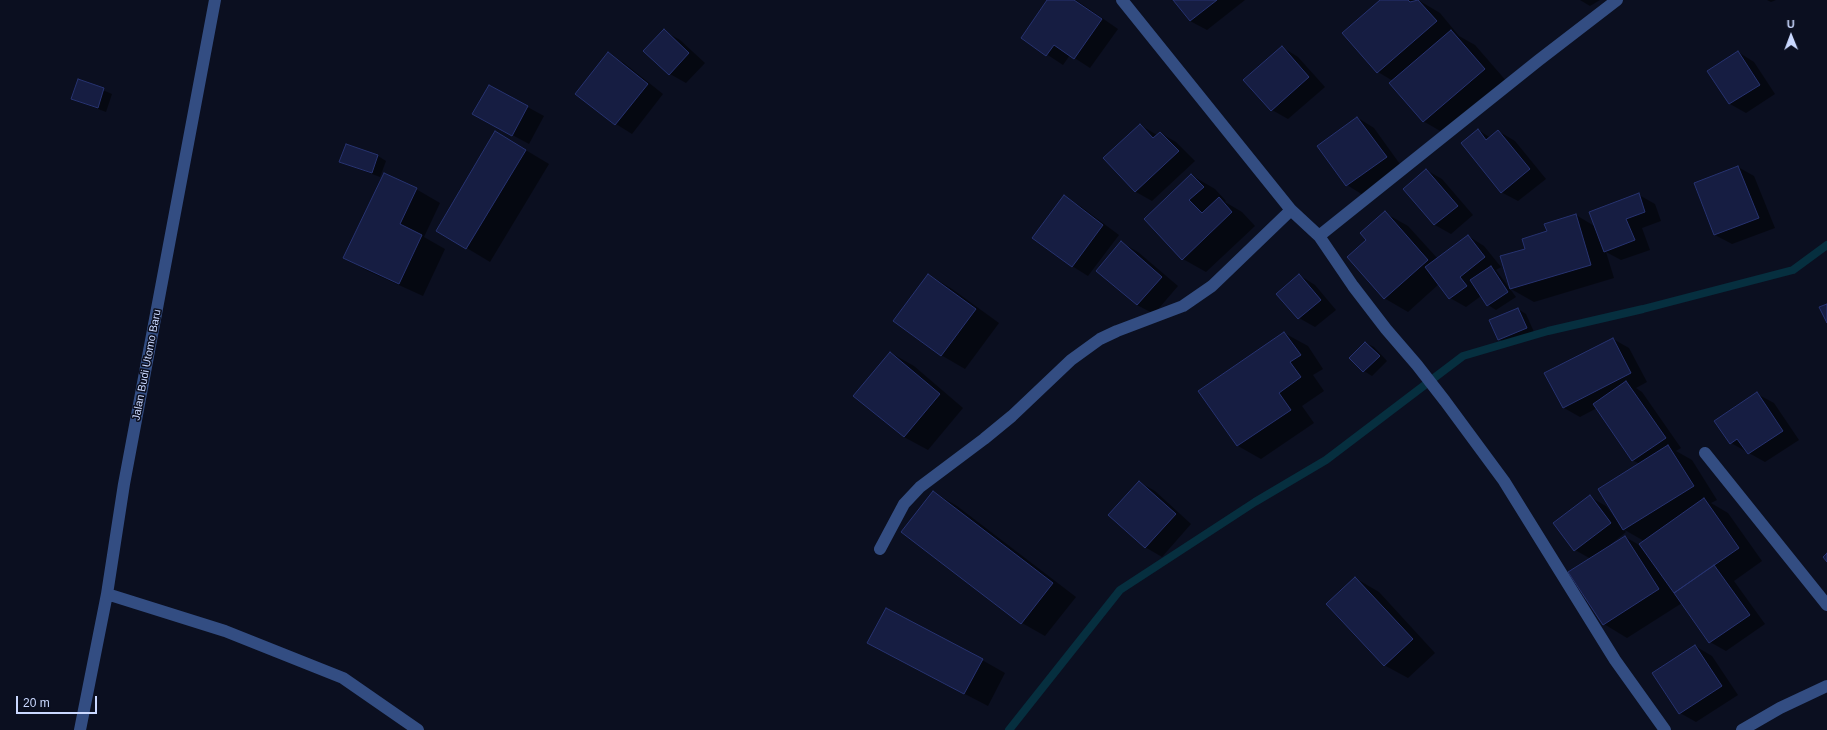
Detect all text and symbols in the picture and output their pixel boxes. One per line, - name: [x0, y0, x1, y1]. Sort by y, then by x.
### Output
- north arrow: [1771, 16, 1811, 56]
- text: U: [1787, 18, 1795, 30]
- street label: Jalan Budi Utomo Baru: [130, 308, 164, 422]
- scale bar: [18, 688, 99, 714]
- text: 20 m: [23, 696, 50, 710]

